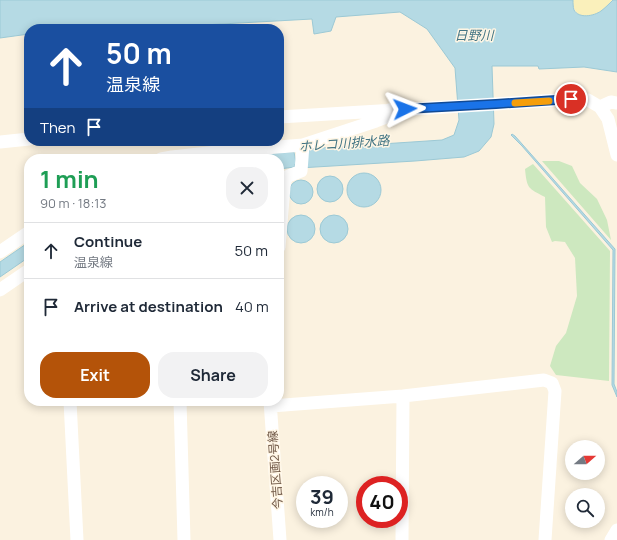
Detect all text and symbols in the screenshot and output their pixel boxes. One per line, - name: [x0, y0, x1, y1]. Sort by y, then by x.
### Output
- water label: 日野川: [454, 26, 495, 44]
- text: 50 m: [106, 34, 172, 72]
- icon: ahead: [40, 40, 92, 92]
- text: 温泉線: [106, 72, 160, 96]
- pin: [554, 82, 588, 116]
- position arrow: [384, 88, 426, 130]
- icon: arrive: [560, 88, 582, 110]
- icon: arrive: [83, 116, 105, 138]
- text: Then: [40, 117, 75, 138]
- water label: ホレコ川排水路: [298, 131, 391, 155]
- text: 1 min: [40, 162, 99, 195]
- button: close: [226, 167, 268, 209]
- text: 90 m · 18:13: [40, 194, 107, 212]
- text: Continue: [74, 231, 142, 252]
- icon: ahead: [40, 240, 62, 262]
- text: 50 m: [234, 240, 268, 261]
- text: 温泉線: [74, 253, 113, 271]
- icon: arrive: [40, 296, 62, 318]
- text: Arrive at destination: [74, 296, 223, 317]
- text: 40 m: [235, 296, 269, 317]
- button: Exit: [40, 352, 150, 398]
- button: Share: [158, 352, 268, 398]
- street label: 今吉区画2号線: [264, 430, 286, 510]
- north arrow: [565, 440, 605, 480]
- map controls: [565, 440, 605, 528]
- speed limit sign: 40: [356, 476, 408, 528]
- text: 39: [310, 483, 334, 510]
- button: search: [565, 488, 605, 528]
- text: km/h: [310, 505, 334, 519]

